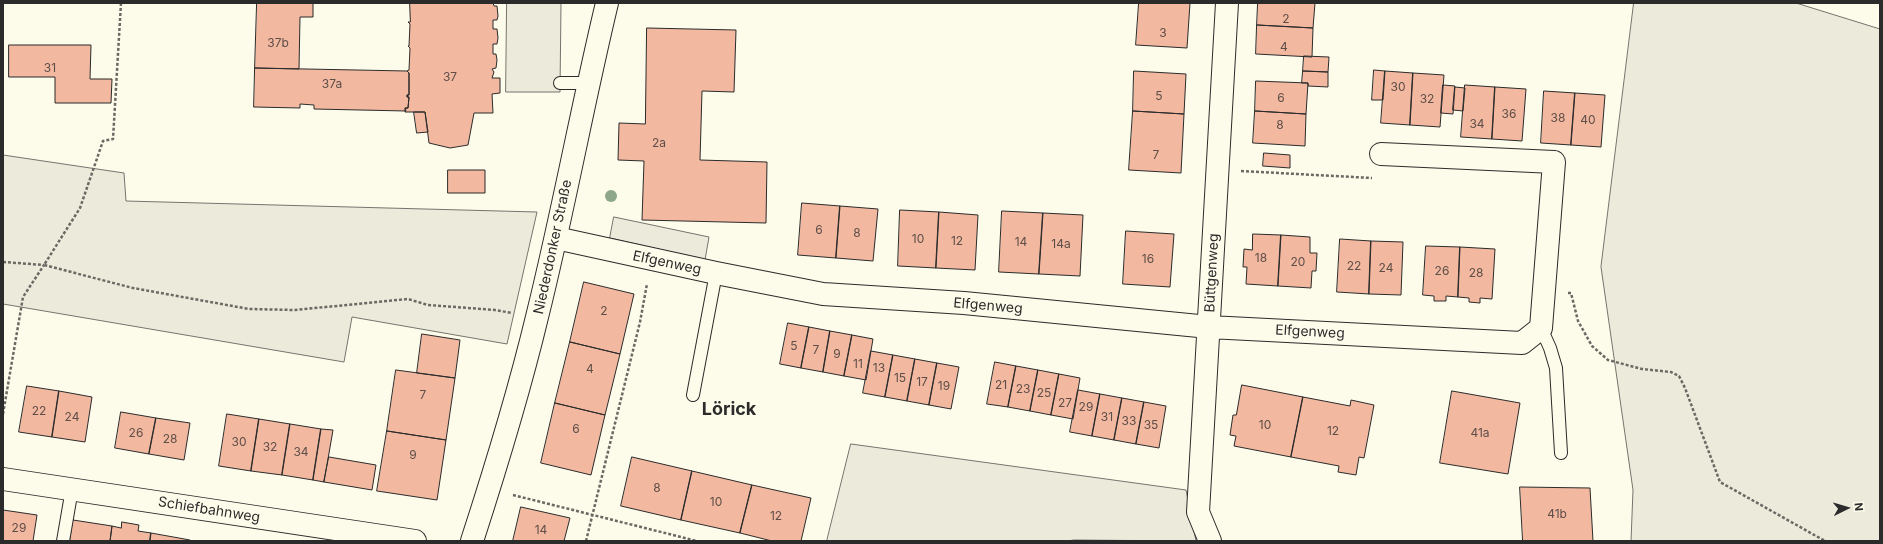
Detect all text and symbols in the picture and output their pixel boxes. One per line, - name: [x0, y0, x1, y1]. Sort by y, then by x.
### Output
- house number: 2: [1282, 12, 1290, 26]
- house number: 3: [1159, 26, 1167, 40]
- house number: 37b: [267, 36, 289, 50]
- house number: 4: [1280, 40, 1288, 54]
- house number: 31: [44, 61, 56, 75]
- house number: 37: [443, 70, 457, 84]
- house number: 37a: [322, 77, 342, 91]
- house number: 30: [1391, 80, 1405, 94]
- house number: 5: [1155, 89, 1163, 103]
- house number: 6: [1277, 91, 1285, 105]
- house number: 32: [1420, 92, 1434, 106]
- house number: 36: [1502, 107, 1516, 121]
- house number: 38: [1551, 111, 1565, 125]
- house number: 40: [1580, 113, 1596, 127]
- house number: 34: [1469, 117, 1485, 131]
- house number: 8: [1276, 118, 1284, 132]
- house number: 2a: [652, 136, 666, 150]
- house number: 7: [1153, 148, 1159, 162]
- street label: Niederdonker Straße: [531, 178, 575, 316]
- house number: 6: [815, 223, 823, 237]
- house number: 8: [853, 226, 861, 240]
- house number: 10: [912, 232, 924, 246]
- street label: Büttgenweg: [1202, 233, 1222, 313]
- house number: 12: [951, 234, 963, 248]
- house number: 14: [1015, 235, 1027, 249]
- house number: 14a: [1051, 237, 1071, 251]
- street label: Elfgenweg: [631, 248, 703, 278]
- house number: 18: [1255, 251, 1267, 265]
- house number: 16: [1142, 252, 1154, 266]
- house number: 20: [1291, 255, 1305, 269]
- house number: 22: [1347, 259, 1361, 273]
- house number: 24: [1379, 261, 1393, 275]
- house number: 26: [1435, 264, 1449, 278]
- house number: 28: [1469, 266, 1483, 280]
- street label: Elfgenweg: [953, 295, 1023, 317]
- house number: 2: [600, 304, 608, 318]
- street label: Elfgenweg: [1275, 322, 1345, 342]
- house number: 5: [790, 339, 798, 353]
- house number: 7: [813, 343, 819, 357]
- house number: 9: [833, 347, 841, 361]
- house number: 11: [853, 357, 863, 371]
- house number: 13: [873, 361, 885, 375]
- house number: 4: [586, 362, 594, 376]
- house number: 15: [894, 371, 906, 385]
- house number: 17: [916, 375, 928, 389]
- house number: 21: [995, 378, 1007, 392]
- house number: 19: [938, 379, 950, 393]
- house number: 23: [1016, 382, 1030, 396]
- house number: 25: [1037, 386, 1051, 400]
- house number: 7: [420, 388, 426, 402]
- house number: 27: [1058, 396, 1072, 410]
- district label: Lörick: [702, 399, 756, 421]
- house number: 29: [1079, 400, 1093, 414]
- house number: 22: [32, 404, 46, 418]
- house number: 24: [65, 410, 79, 424]
- house number: 31: [1101, 410, 1113, 424]
- house number: 33: [1122, 414, 1136, 428]
- house number: 35: [1144, 418, 1158, 432]
- house number: 10: [1259, 418, 1271, 432]
- house number: 6: [572, 422, 580, 436]
- house number: 12: [1327, 424, 1339, 438]
- house number: 26: [129, 426, 143, 440]
- house number: 41a: [1470, 426, 1490, 440]
- house number: 28: [163, 432, 177, 446]
- house number: 30: [232, 435, 246, 449]
- house number: 32: [263, 440, 277, 454]
- house number: 34: [293, 445, 309, 459]
- house number: 9: [409, 448, 417, 462]
- house number: 8: [653, 481, 661, 495]
- north arrow: [1827, 488, 1867, 528]
- street label: Schiefbahnweg: [157, 494, 261, 526]
- house number: 10: [710, 495, 722, 509]
- text: N: [1852, 502, 1866, 512]
- house number: 41b: [1547, 507, 1567, 521]
- house number: 12: [770, 509, 782, 523]
- house number: 29: [12, 521, 26, 535]
- house number: 14: [535, 523, 547, 537]

